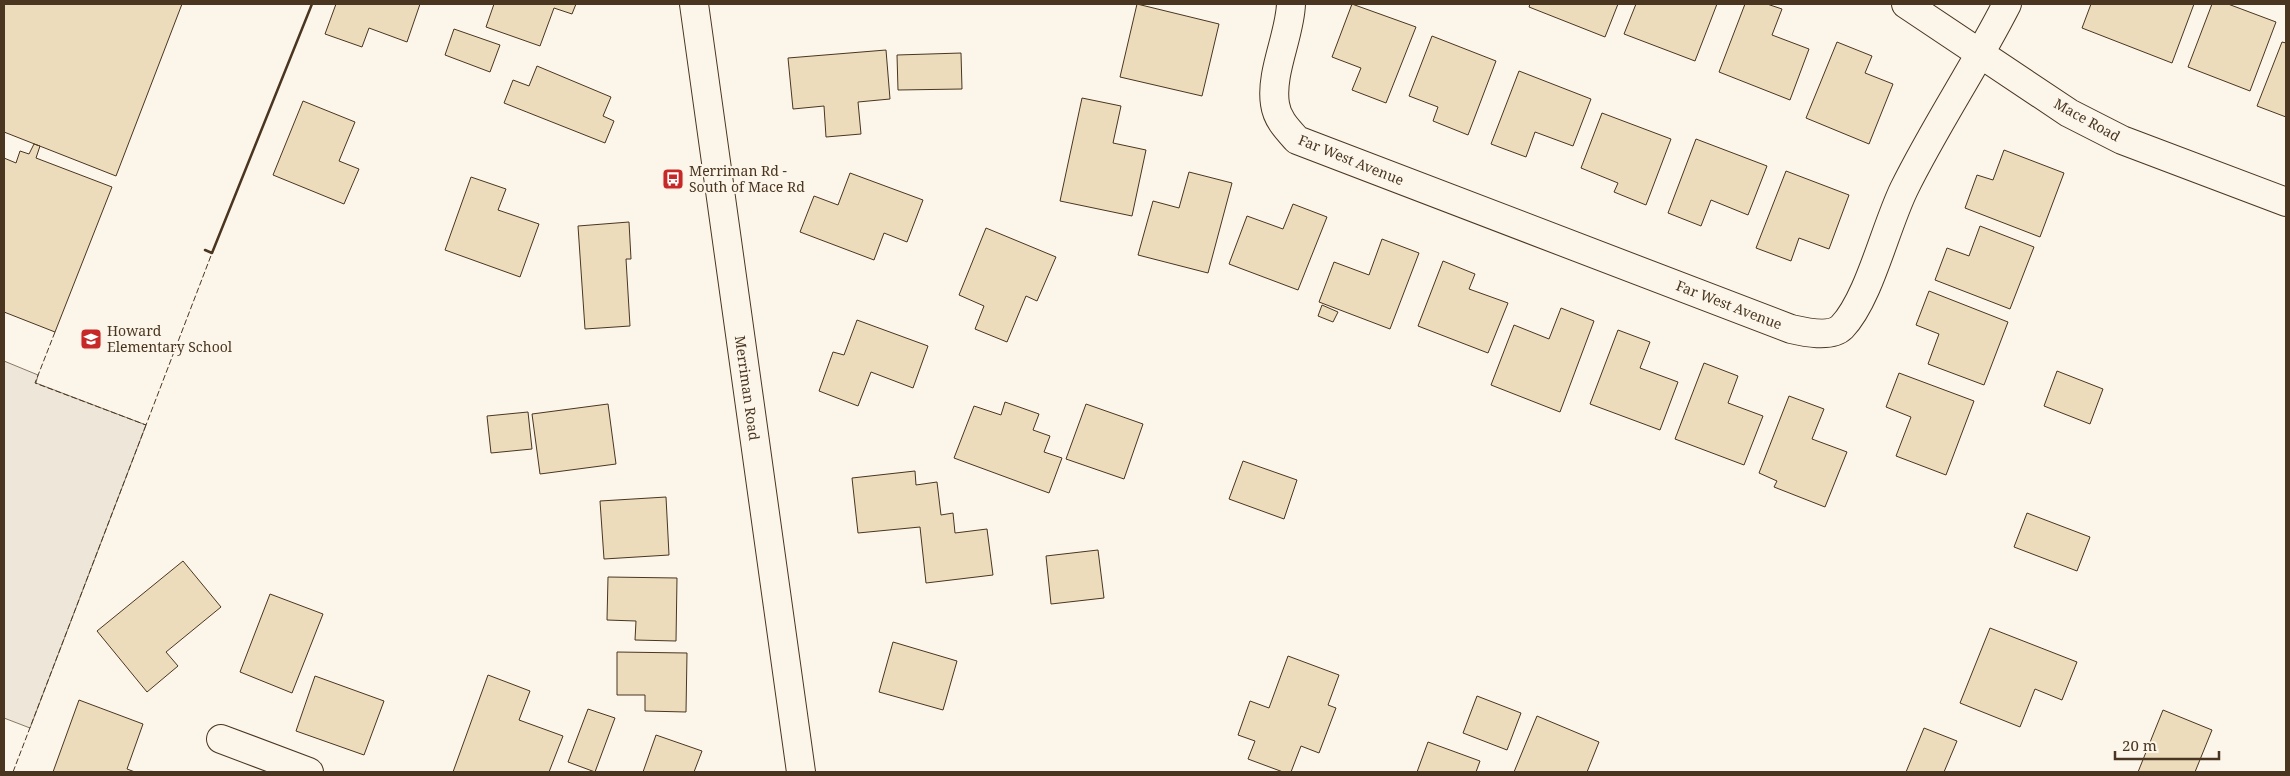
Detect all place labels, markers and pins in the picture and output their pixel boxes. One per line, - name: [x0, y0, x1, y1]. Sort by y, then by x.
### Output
- place label: Merriman Rd - South of Mace Rd: [689, 161, 805, 196]
- bus stop icon: Merriman Rd - South of Mace Rd: [661, 167, 685, 191]
- place label: Howard Elementary School: [107, 321, 233, 356]
- school or university icon: Howard Elementary School: [79, 327, 103, 351]

